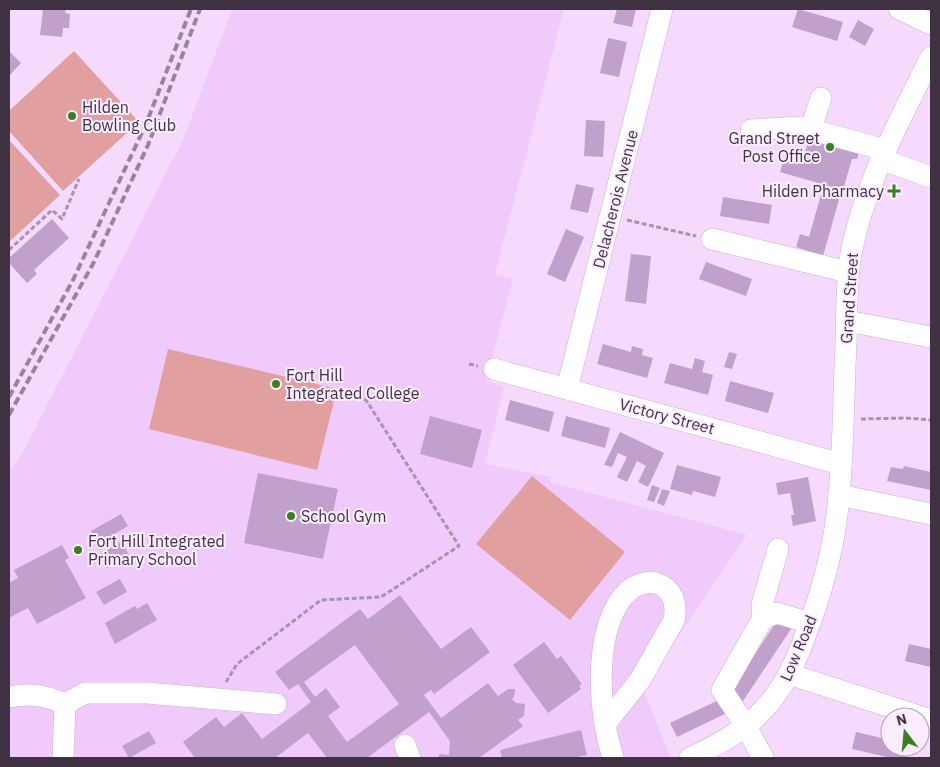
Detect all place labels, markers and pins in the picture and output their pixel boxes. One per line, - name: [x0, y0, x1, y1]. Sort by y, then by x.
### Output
- place label: Hilden Bowling Club: [82, 97, 176, 135]
- marker: Hilden Bowling Club: [66, 110, 78, 122]
- place label: Grand Street Post Office: [728, 128, 820, 166]
- marker: Grand Street Post Office: [824, 141, 836, 153]
- place label: Hilden Pharmacy: [762, 181, 884, 201]
- marker: Hilden Pharmacy: [888, 185, 900, 197]
- place label: Fort Hill Integrated College: [286, 365, 420, 403]
- marker: Fort Hill Integrated College: [270, 378, 282, 390]
- place label: School Gym: [301, 506, 387, 526]
- marker: School Gym: [285, 510, 297, 522]
- place label: Fort Hill Integrated Primary School: [88, 531, 225, 569]
- marker: Fort Hill Integrated Primary School: [72, 544, 84, 556]

